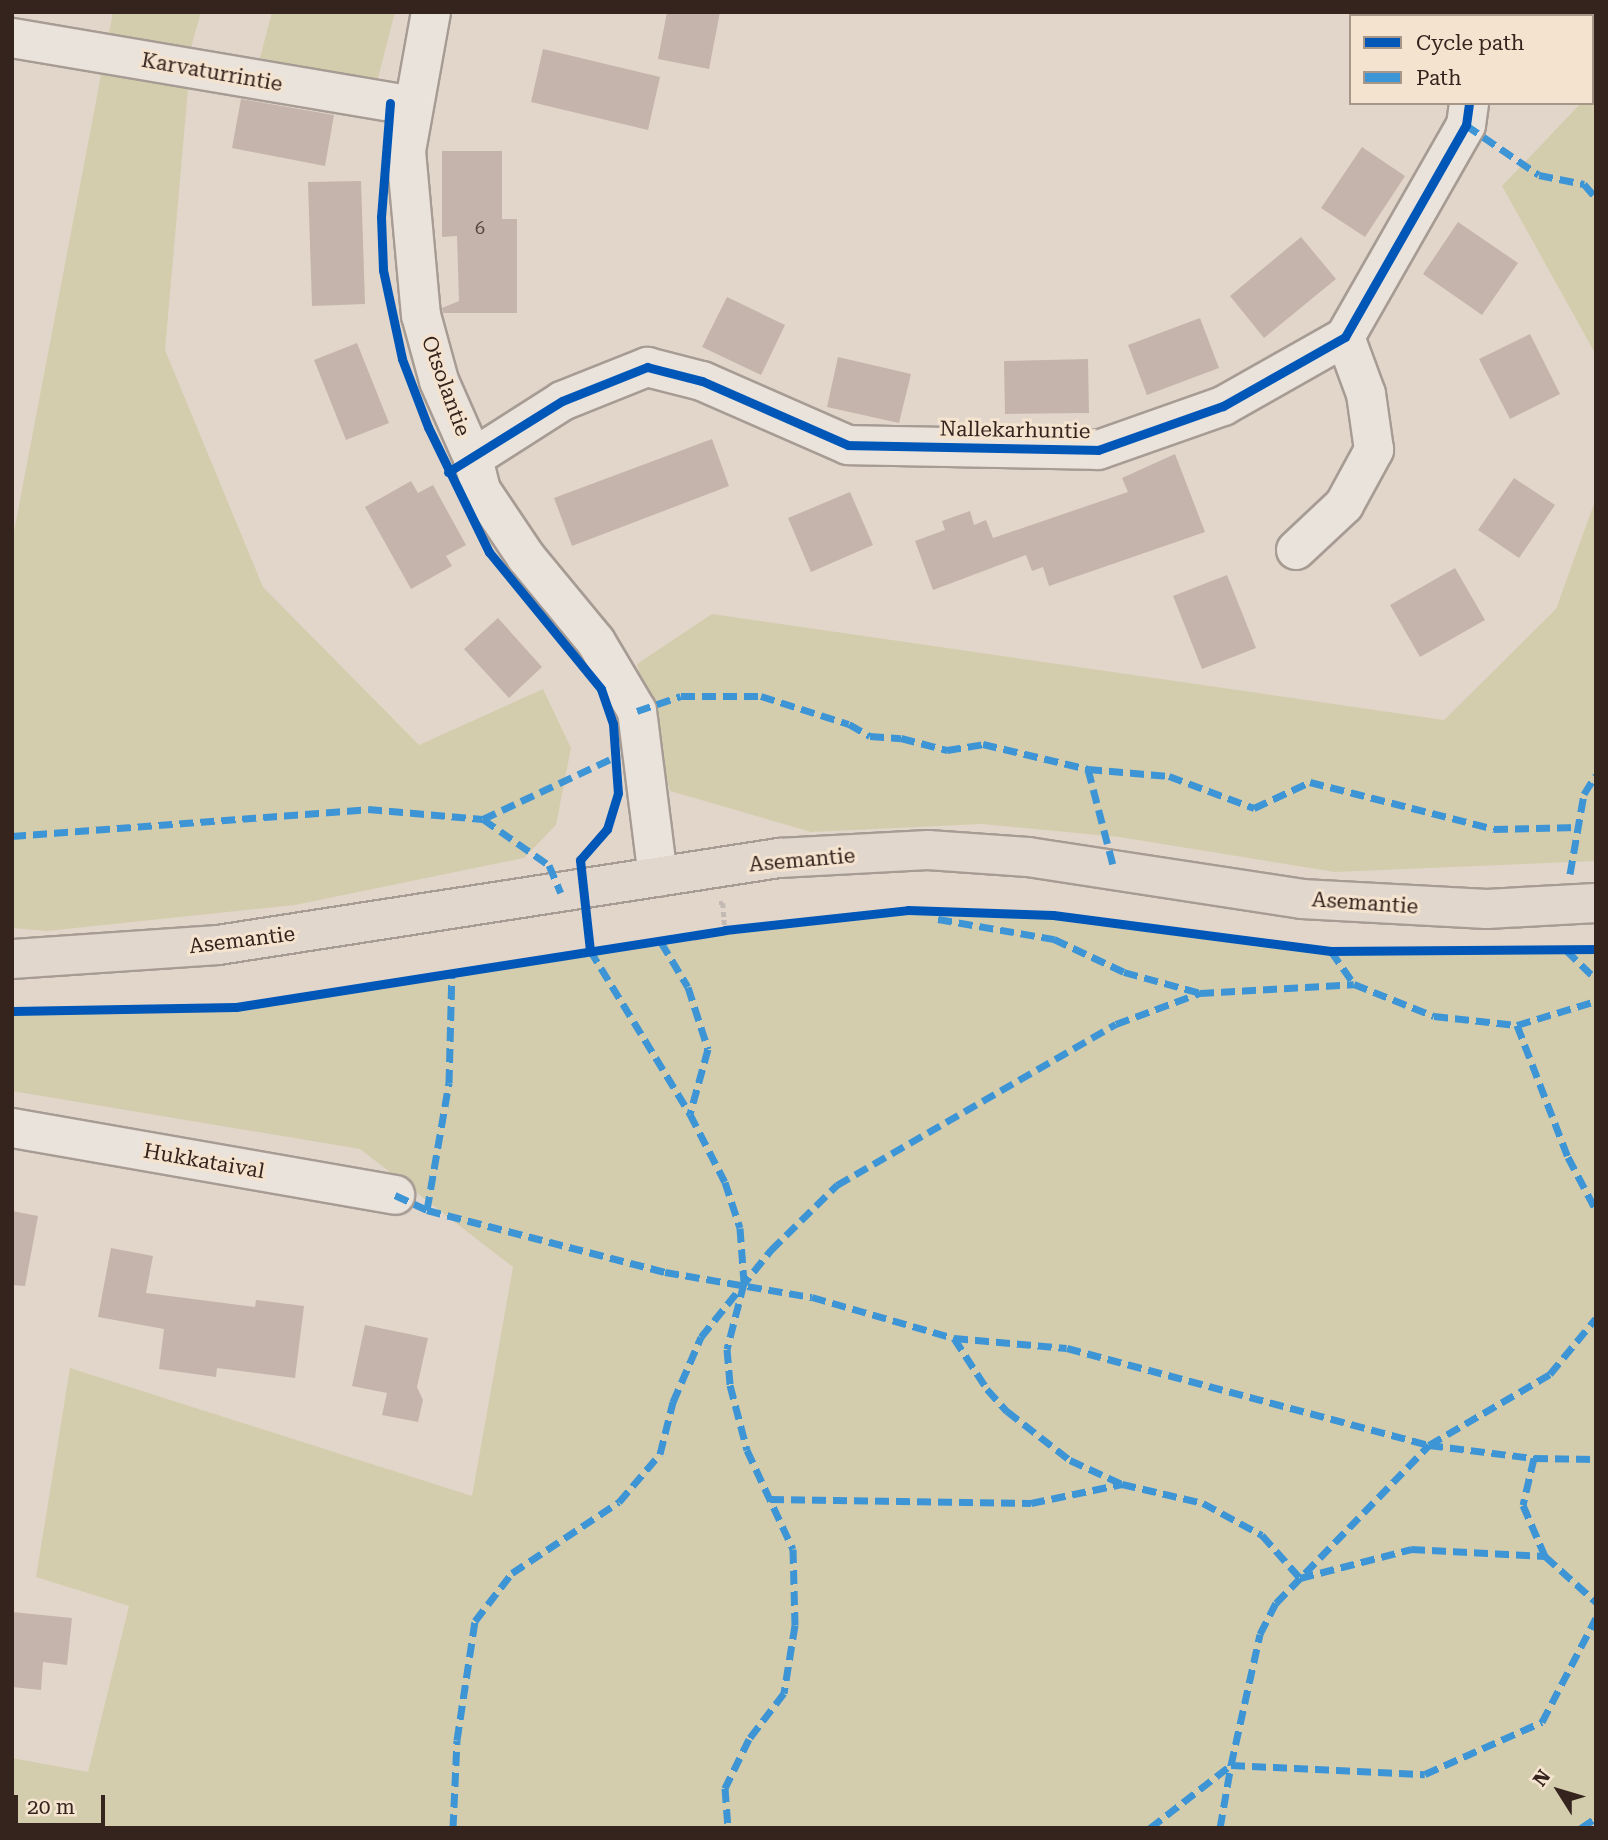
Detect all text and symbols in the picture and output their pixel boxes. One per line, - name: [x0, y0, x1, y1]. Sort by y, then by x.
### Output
- legend: [1349, 14, 1594, 105]
- text: Cycle path: [1416, 31, 1524, 55]
- street label: Karvaturrintie: [139, 47, 285, 97]
- text: Path: [1416, 66, 1462, 90]
- house number: 6: [475, 217, 485, 239]
- street label: Otsolantie: [416, 332, 476, 440]
- street label: Nallekarhuntie: [939, 416, 1091, 444]
- street label: Asemantie: [748, 843, 856, 877]
- street label: Asemantie: [1311, 887, 1419, 919]
- street label: Asemantie: [188, 921, 296, 959]
- street label: Hukkataival: [142, 1138, 266, 1184]
- north arrow: [1524, 1756, 1594, 1826]
- text: N: [1528, 1765, 1555, 1791]
- scale bar: [18, 1780, 108, 1824]
- text: 20 m: [27, 1795, 75, 1819]

